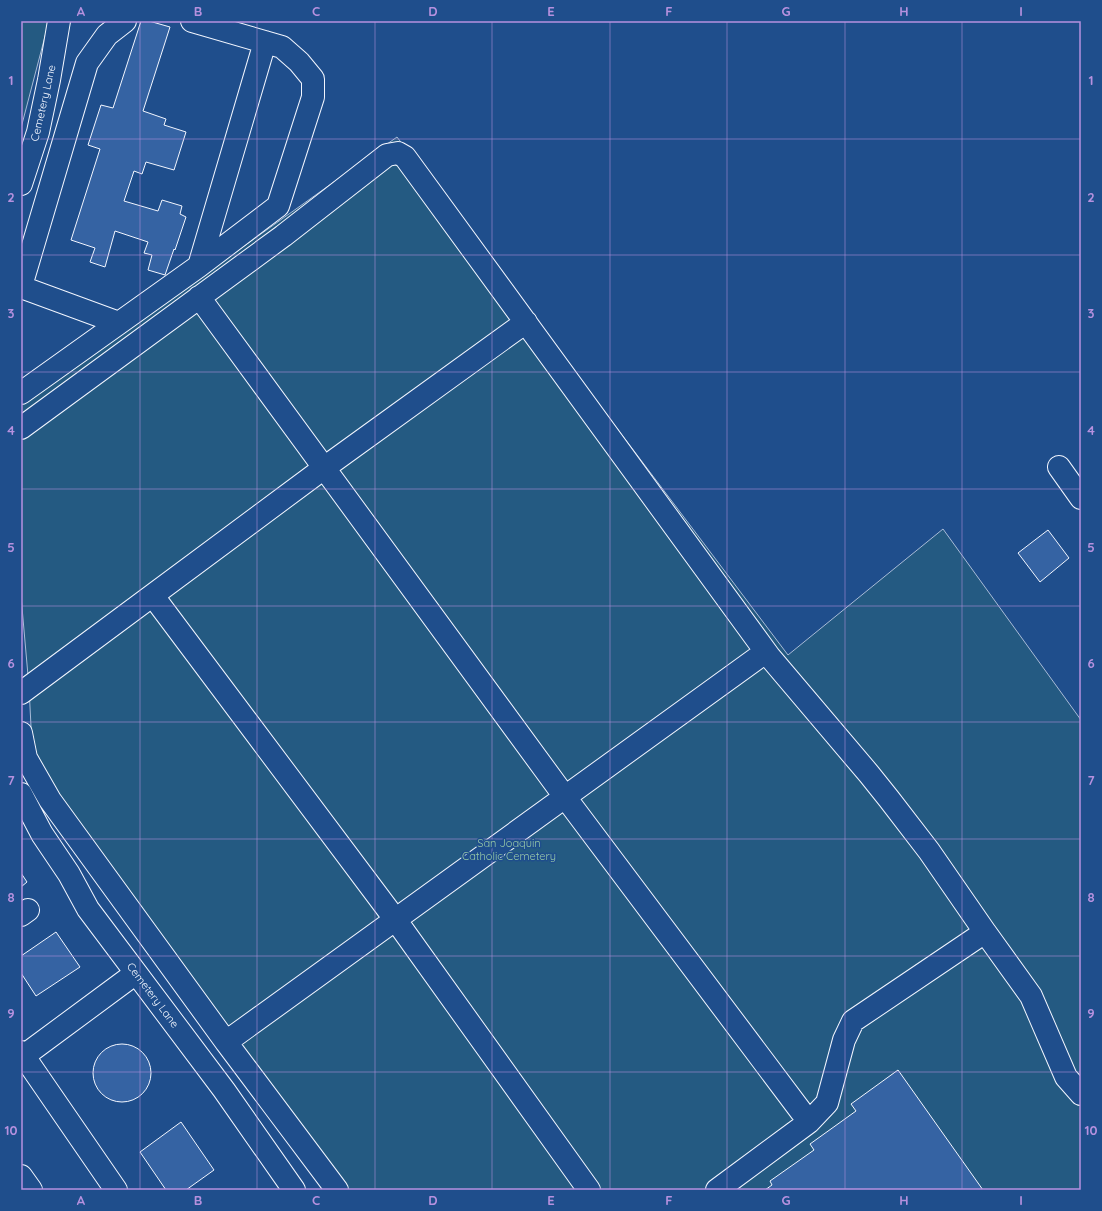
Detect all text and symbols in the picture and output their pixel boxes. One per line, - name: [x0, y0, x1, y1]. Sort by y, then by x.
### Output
- text: A: [77, 3, 86, 19]
- text: B: [194, 3, 202, 19]
- text: C: [312, 3, 320, 19]
- text: D: [428, 3, 438, 19]
- text: E: [547, 3, 555, 19]
- text: F: [665, 3, 673, 19]
- text: G: [781, 3, 791, 19]
- text: H: [899, 3, 909, 19]
- text: I: [1019, 3, 1023, 19]
- street label: Cemetery Lane: [27, 63, 59, 143]
- text: 1: [8, 72, 14, 88]
- text: 1: [1088, 72, 1094, 88]
- text: 2: [7, 189, 15, 205]
- text: 2: [1087, 189, 1095, 205]
- text: 3: [8, 305, 15, 321]
- text: 3: [1088, 305, 1095, 321]
- text: 4: [7, 422, 15, 438]
- text: 4: [1087, 422, 1095, 438]
- text: 5: [7, 539, 15, 555]
- text: 5: [1087, 539, 1095, 555]
- text: 6: [7, 655, 15, 671]
- text: 6: [1087, 655, 1095, 671]
- text: 7: [7, 772, 15, 788]
- text: 7: [1087, 772, 1095, 788]
- park label: San Joaquin Catholic Cemetery: [462, 836, 556, 863]
- text: 8: [7, 889, 15, 905]
- text: 8: [1087, 889, 1095, 905]
- street label: Cemetery Lane: [124, 960, 182, 1030]
- text: 9: [7, 1005, 15, 1021]
- text: 9: [1087, 1005, 1095, 1021]
- text: 10: [4, 1122, 18, 1138]
- text: 10: [1084, 1122, 1098, 1138]
- text: A: [77, 1192, 86, 1208]
- text: B: [194, 1192, 202, 1208]
- text: C: [312, 1192, 320, 1208]
- text: D: [428, 1192, 438, 1208]
- text: E: [547, 1192, 555, 1208]
- text: F: [665, 1192, 673, 1208]
- text: G: [781, 1192, 791, 1208]
- text: H: [899, 1192, 909, 1208]
- text: I: [1019, 1192, 1023, 1208]

